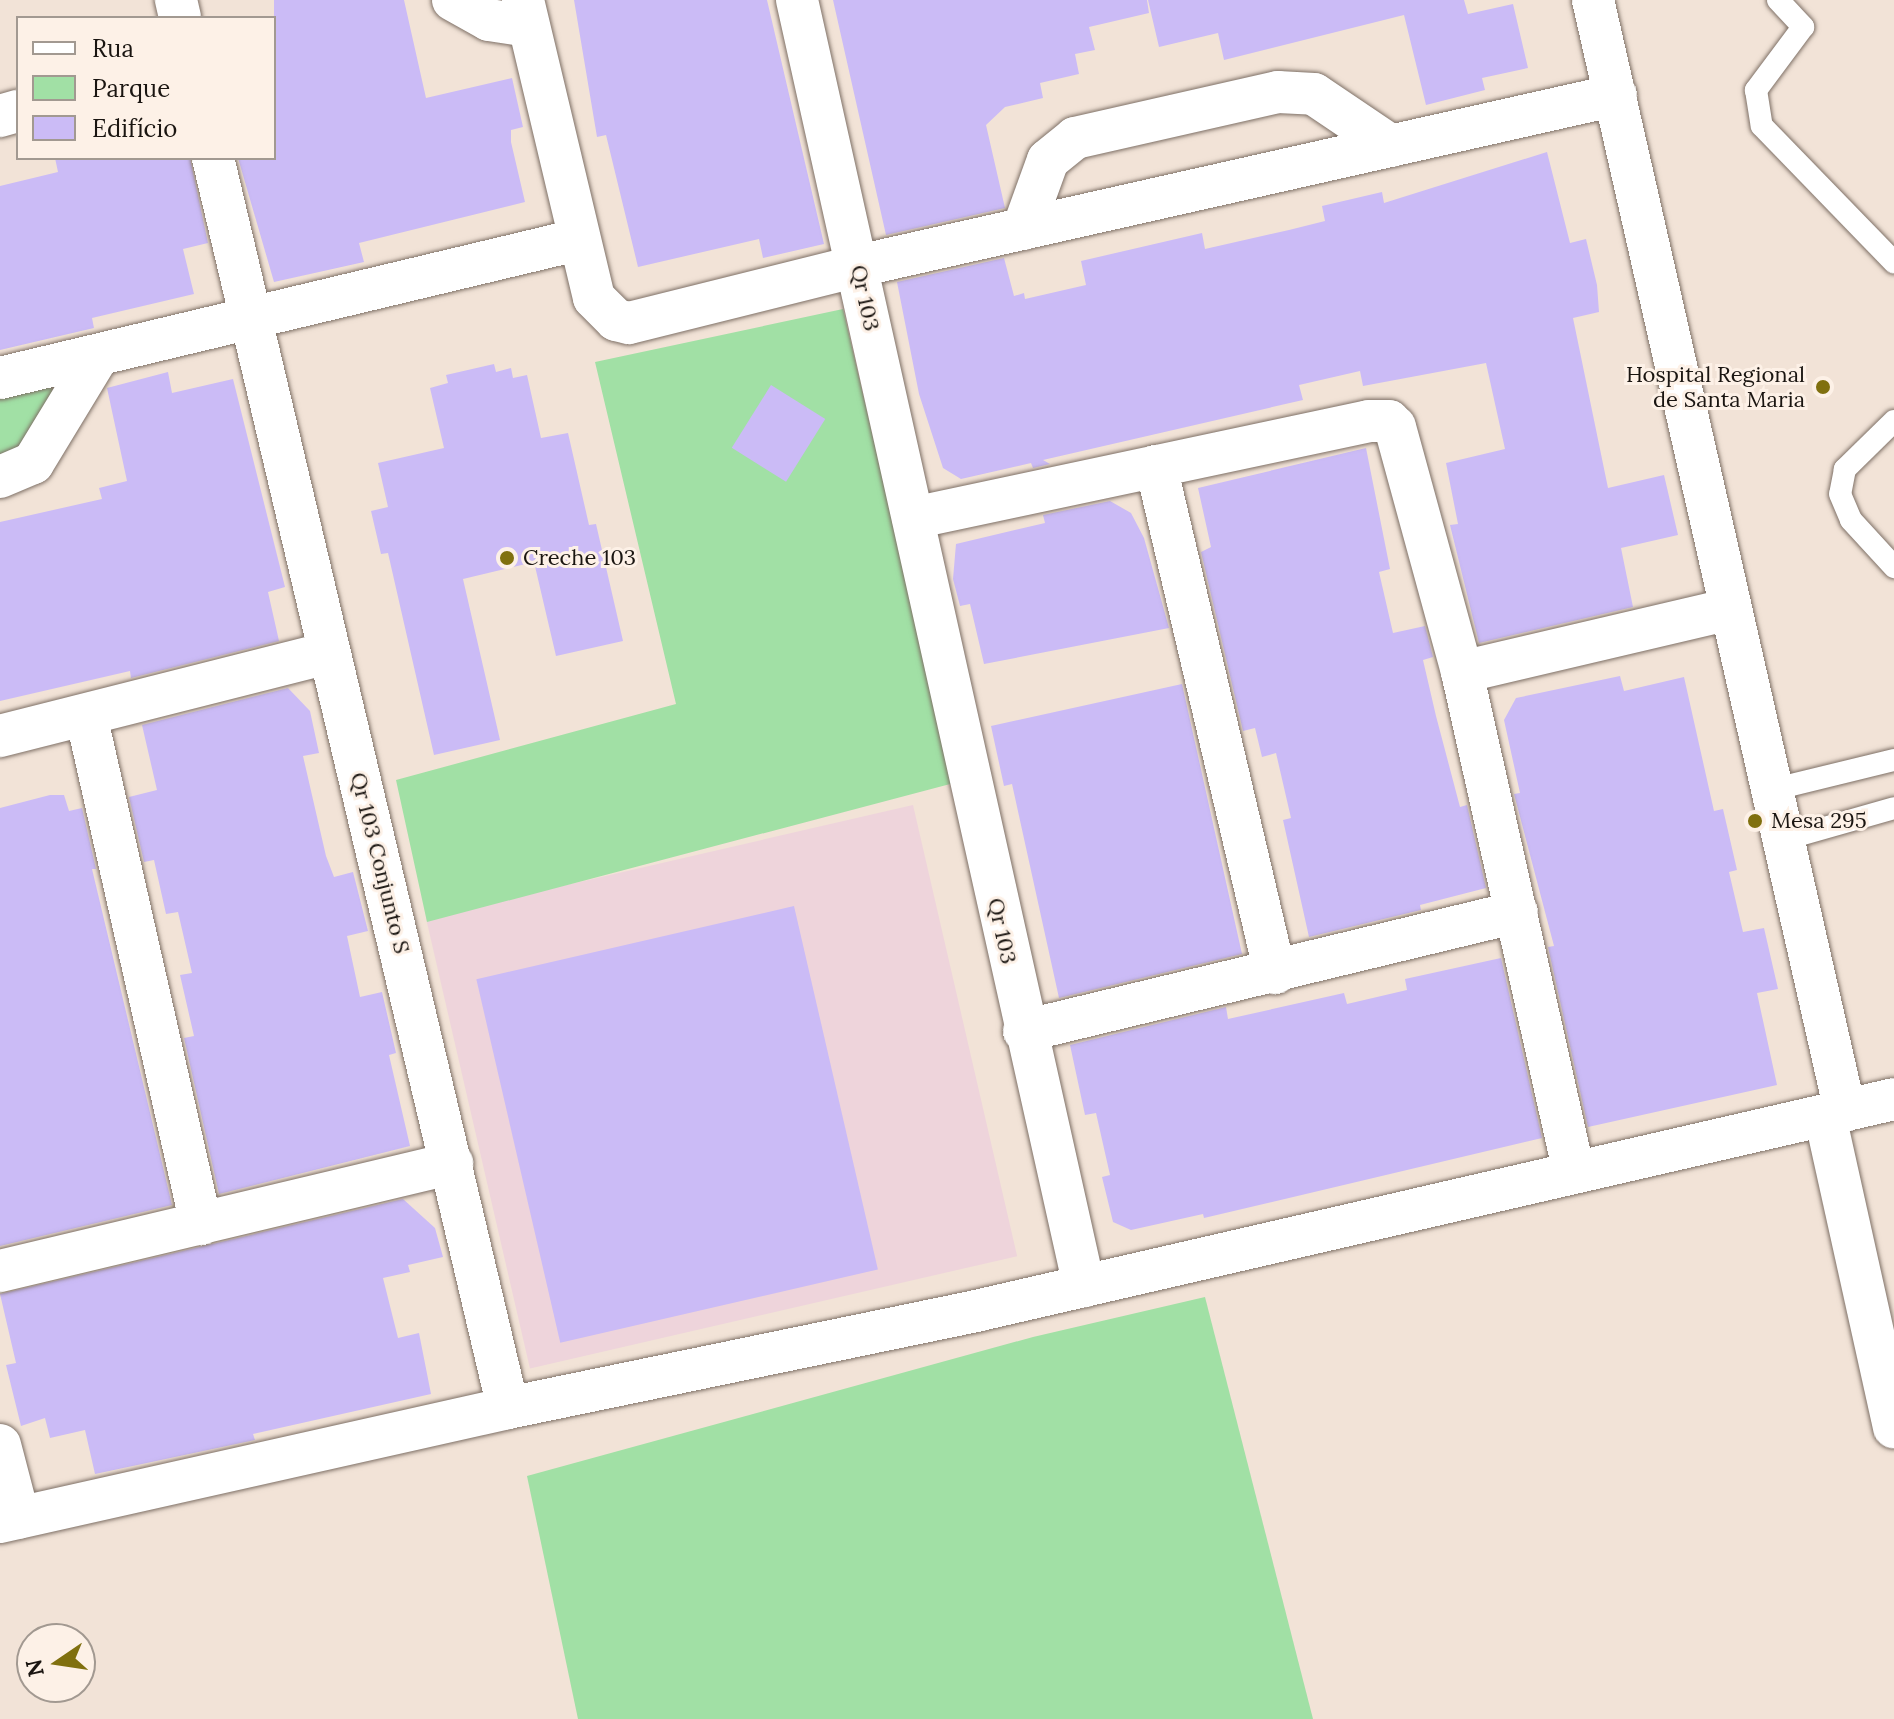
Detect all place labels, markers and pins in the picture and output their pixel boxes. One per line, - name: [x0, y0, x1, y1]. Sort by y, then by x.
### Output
- place label: Hospital Regional de Santa Maria: [1626, 361, 1805, 412]
- marker: Hospital Regional de Santa Maria: [1812, 376, 1834, 398]
- place label: Creche 103: [523, 545, 636, 571]
- marker: Creche 103: [498, 549, 516, 567]
- place label: Mesa 295: [1771, 808, 1867, 834]
- marker: Mesa 295: [1746, 812, 1764, 830]

